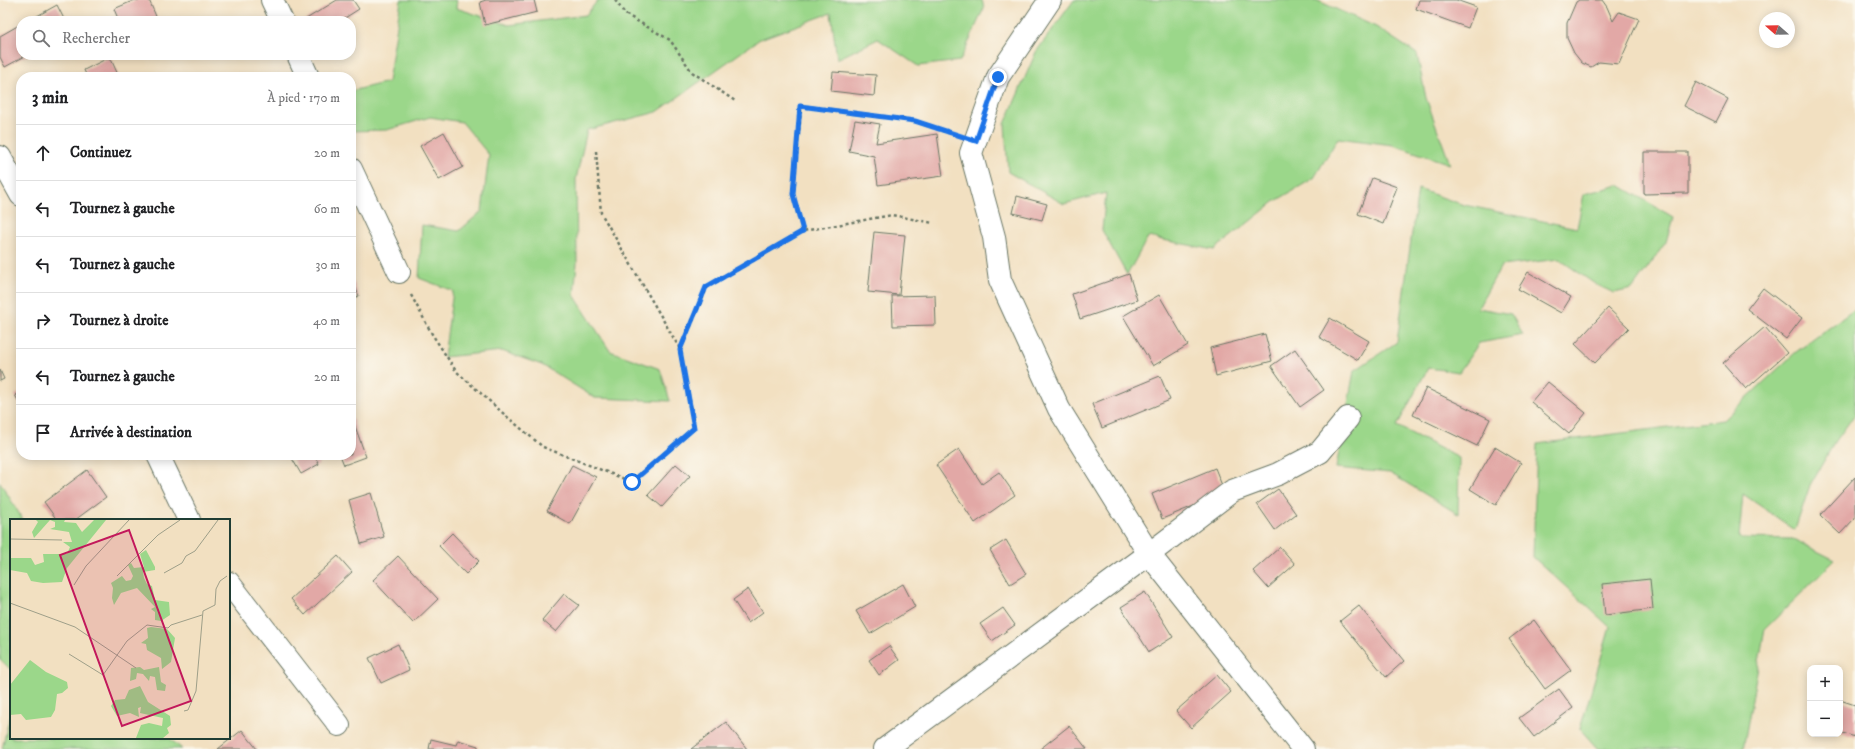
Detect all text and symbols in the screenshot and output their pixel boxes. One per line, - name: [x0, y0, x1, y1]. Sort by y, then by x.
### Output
- north arrow: [1759, 12, 1795, 48]
- search box: [16, 16, 356, 60]
- icon: search: [30, 27, 52, 49]
- text: Rechercher: [62, 29, 130, 48]
- route end: [989, 68, 1007, 86]
- text: 3 min: [32, 87, 68, 109]
- text: À pied · 170 m: [267, 90, 340, 106]
- icon: ahead: [32, 142, 54, 164]
- text: Continuez: [70, 143, 131, 162]
- text: 20 m: [314, 145, 340, 161]
- icon: left: [32, 198, 54, 220]
- text: Tournez à gauche: [70, 199, 175, 218]
- text: 60 m: [314, 201, 340, 217]
- icon: left: [32, 254, 54, 276]
- text: Tournez à gauche: [70, 255, 175, 274]
- text: 30 m: [316, 257, 340, 273]
- icon: right: [32, 310, 54, 332]
- text: Tournez à droite: [70, 311, 168, 330]
- text: 40 m: [313, 313, 340, 329]
- icon: left: [32, 366, 54, 388]
- text: Tournez à gauche: [70, 367, 175, 386]
- text: 20 m: [314, 369, 340, 385]
- icon: arrive: [32, 422, 54, 444]
- text: Arrivée à destination: [70, 423, 192, 442]
- route start: [623, 473, 641, 491]
- inset map: [10, 519, 230, 739]
- map controls: [1807, 665, 1843, 737]
- button: +: [1807, 665, 1843, 701]
- button: −: [1807, 701, 1843, 737]

